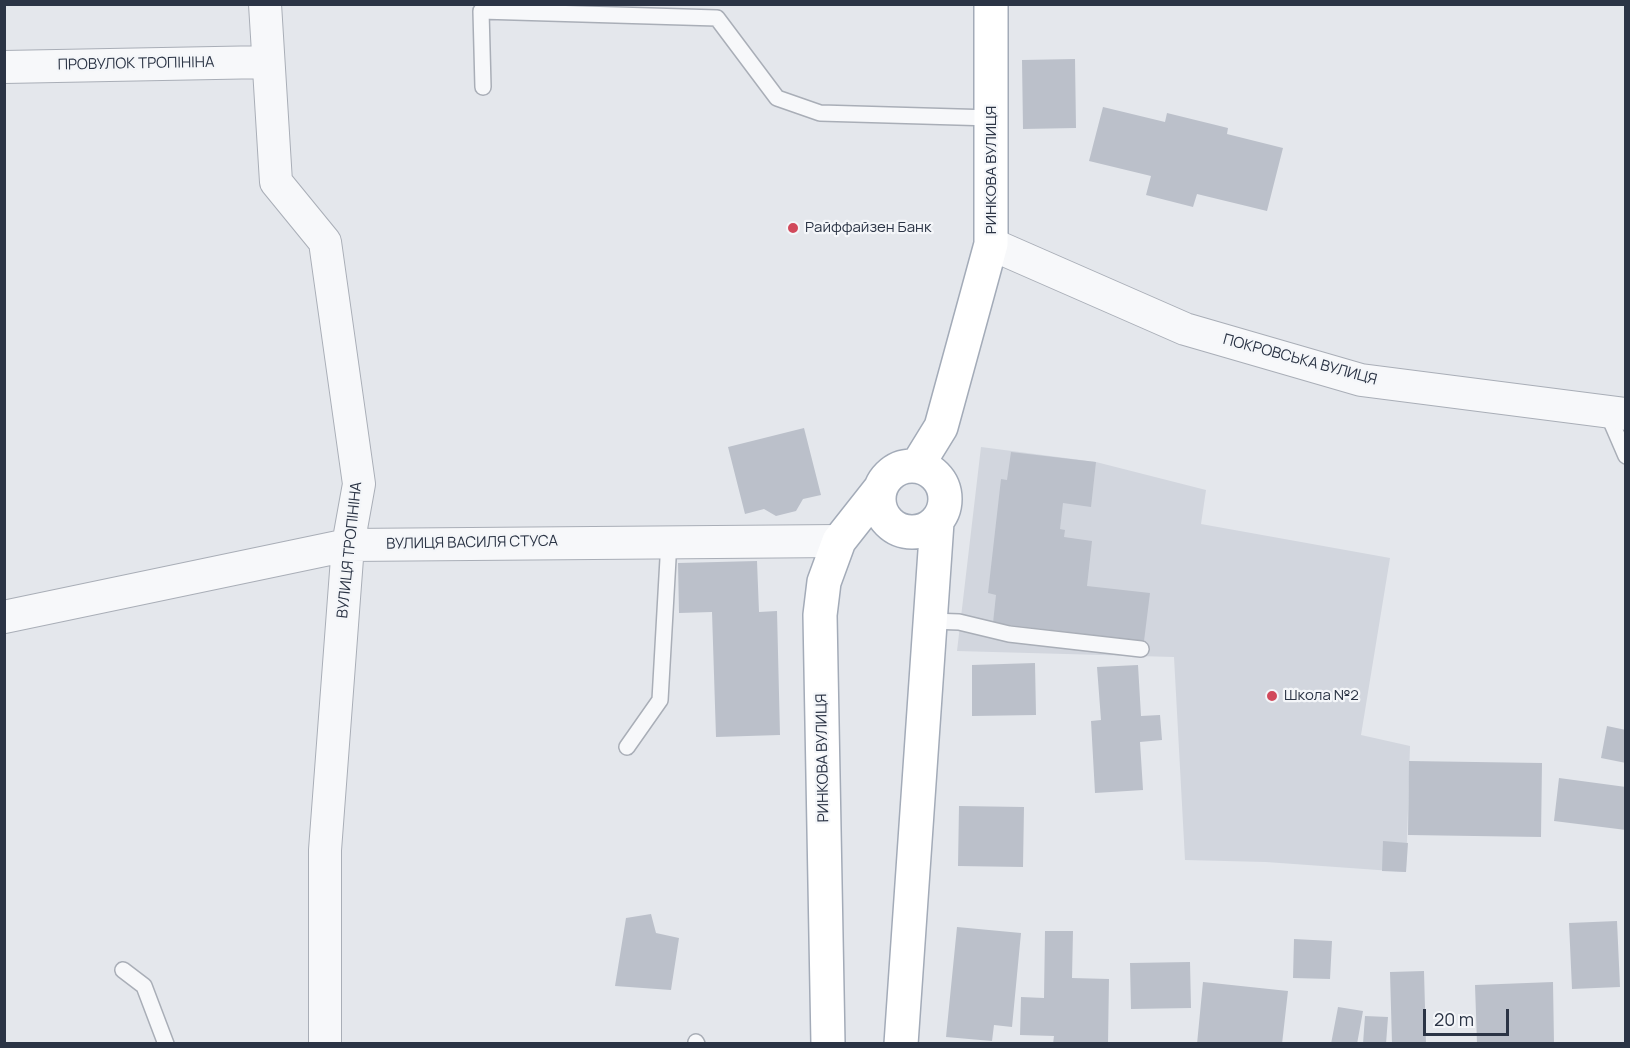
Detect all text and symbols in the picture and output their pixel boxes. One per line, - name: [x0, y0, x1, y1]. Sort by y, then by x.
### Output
- street label: ПРОВУЛОК ТРОПІНІНА: [57, 54, 215, 74]
- street label: РИНКОВА ВУЛИЦЯ: [983, 106, 1001, 234]
- place label: Райффайзен Банк: [805, 219, 931, 237]
- marker: Райффайзен Банк: [786, 221, 800, 235]
- street label: ПОКРОВСЬКА ВУЛИЦЯ: [1221, 331, 1379, 389]
- street label: ВУЛИЦЯ ТРОПІНІНА: [334, 481, 366, 619]
- street label: ВУЛИЦЯ ВАСИЛЯ СТУСА: [386, 533, 558, 553]
- place label: Школа №2: [1284, 687, 1359, 705]
- marker: Школа №2: [1265, 689, 1279, 703]
- street label: РИНКОВА ВУЛИЦЯ: [813, 694, 833, 822]
- scale bar: [1426, 997, 1512, 1035]
- text: 20 m: [1434, 1007, 1474, 1031]

